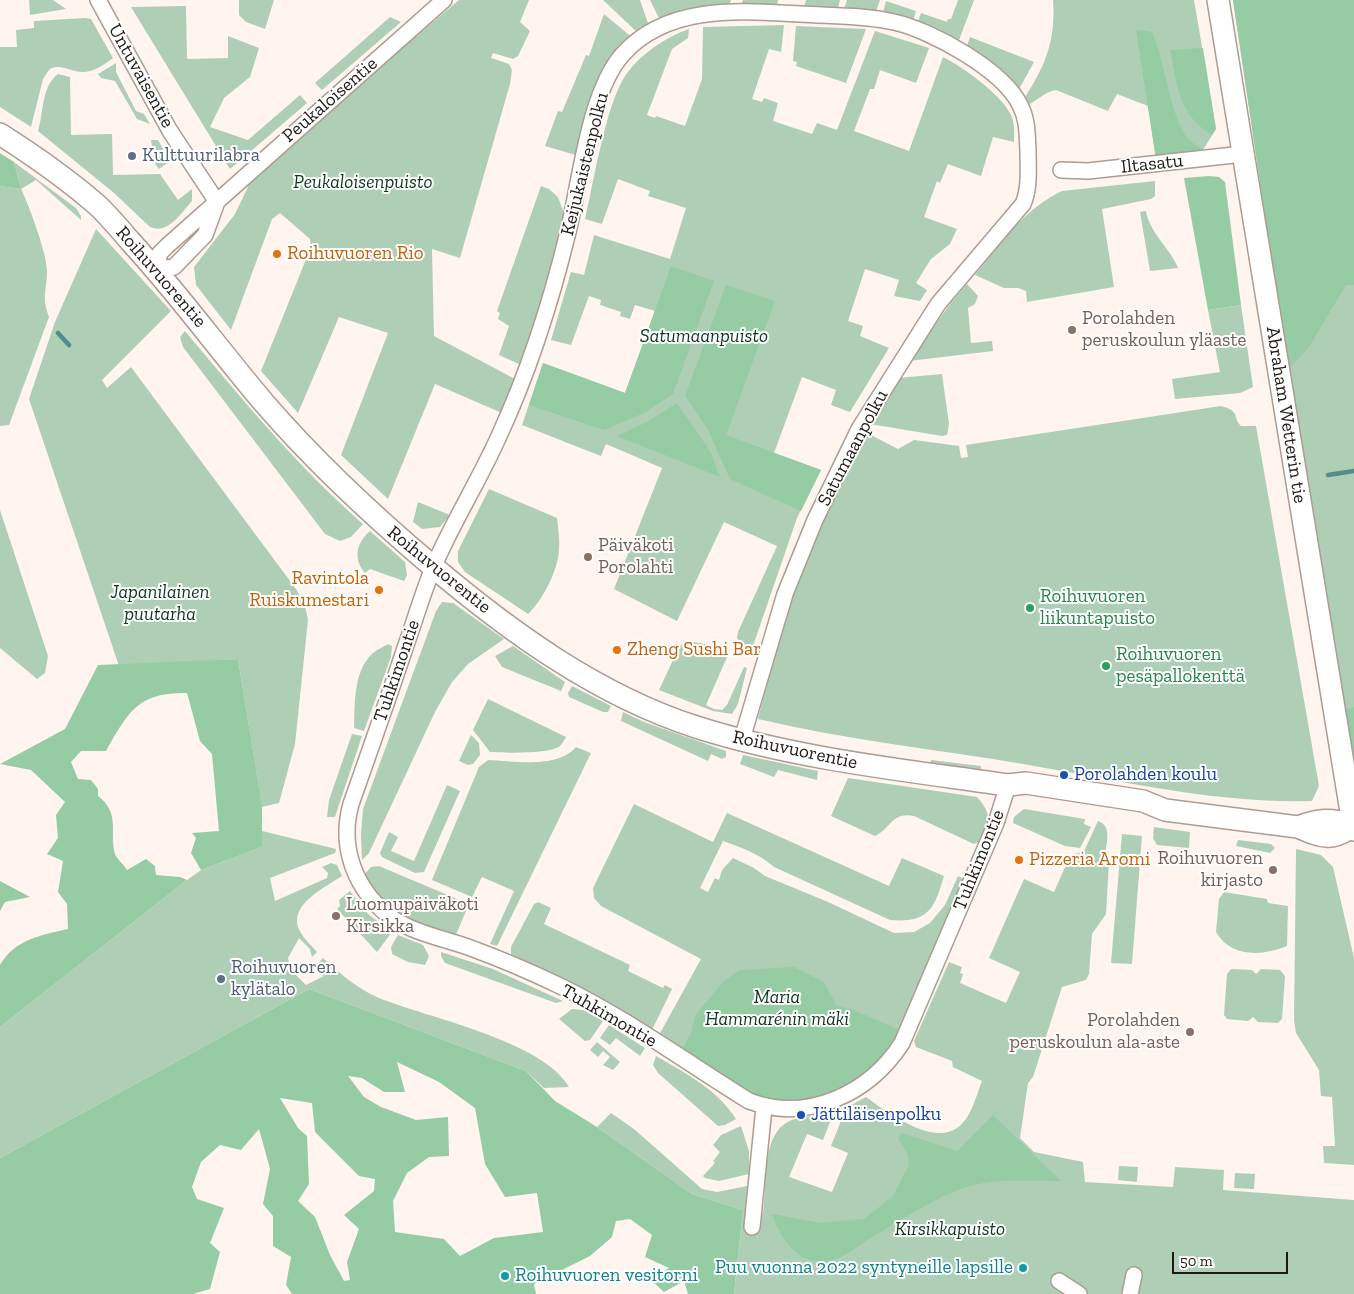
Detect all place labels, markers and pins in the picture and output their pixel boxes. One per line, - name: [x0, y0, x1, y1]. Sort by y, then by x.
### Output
- place label: Kulttuurilabra: [142, 145, 260, 167]
- marker: Kulttuurilabra: [126, 150, 138, 162]
- place label: Roihuvuoren Rio: [287, 243, 424, 265]
- marker: Roihuvuoren Rio: [271, 248, 283, 260]
- place label: Porolahden peruskoulun yläaste: [1082, 308, 1246, 352]
- marker: Porolahden peruskoulun yläaste: [1066, 324, 1078, 336]
- place label: Päiväkoti Porolahti: [598, 535, 674, 579]
- marker: Päiväkoti Porolahti: [582, 551, 594, 563]
- place label: Ravintola Ruiskumestari: [249, 568, 369, 612]
- marker: Ravintola Ruiskumestari: [373, 584, 385, 596]
- place label: Roihuvuoren liikuntapuisto: [1040, 586, 1155, 630]
- marker: Roihuvuoren liikuntapuisto: [1024, 602, 1036, 614]
- place label: Zheng Sushi Bar: [627, 639, 761, 661]
- marker: Zheng Sushi Bar: [611, 644, 623, 656]
- place label: Roihuvuoren pesäpallokenttä: [1116, 644, 1245, 688]
- marker: Roihuvuoren pesäpallokenttä: [1100, 660, 1112, 672]
- place label: Porolahden koulu: [1074, 764, 1217, 786]
- marker: Porolahden koulu: [1058, 769, 1070, 781]
- place label: Roihuvuoren kirjasto: [1158, 848, 1263, 892]
- place label: Pizzeria Aromi: [1029, 849, 1150, 871]
- marker: Pizzeria Aromi: [1013, 854, 1025, 866]
- marker: Roihuvuoren kirjasto: [1267, 864, 1279, 876]
- place label: Luomupäiväkoti Kirsikka: [346, 894, 479, 938]
- marker: Luomupäiväkoti Kirsikka: [330, 910, 342, 922]
- place label: Roihuvuoren kylätalo: [231, 957, 336, 1001]
- marker: Roihuvuoren kylätalo: [215, 973, 227, 985]
- place label: Porolahden peruskoulun ala-aste: [1010, 1010, 1180, 1054]
- marker: Porolahden peruskoulun ala-aste: [1184, 1026, 1196, 1038]
- place label: Jättiläisenpolku: [811, 1104, 941, 1126]
- marker: Jättiläisenpolku: [795, 1109, 807, 1121]
- place label: Puu vuonna 2022 syntyneille lapsille: [715, 1257, 1013, 1279]
- marker: Puu vuonna 2022 syntyneille lapsille: [1017, 1262, 1029, 1274]
- place label: Roihuvuoren vesitorni: [515, 1265, 698, 1287]
- marker: Roihuvuoren vesitorni: [499, 1270, 511, 1282]

